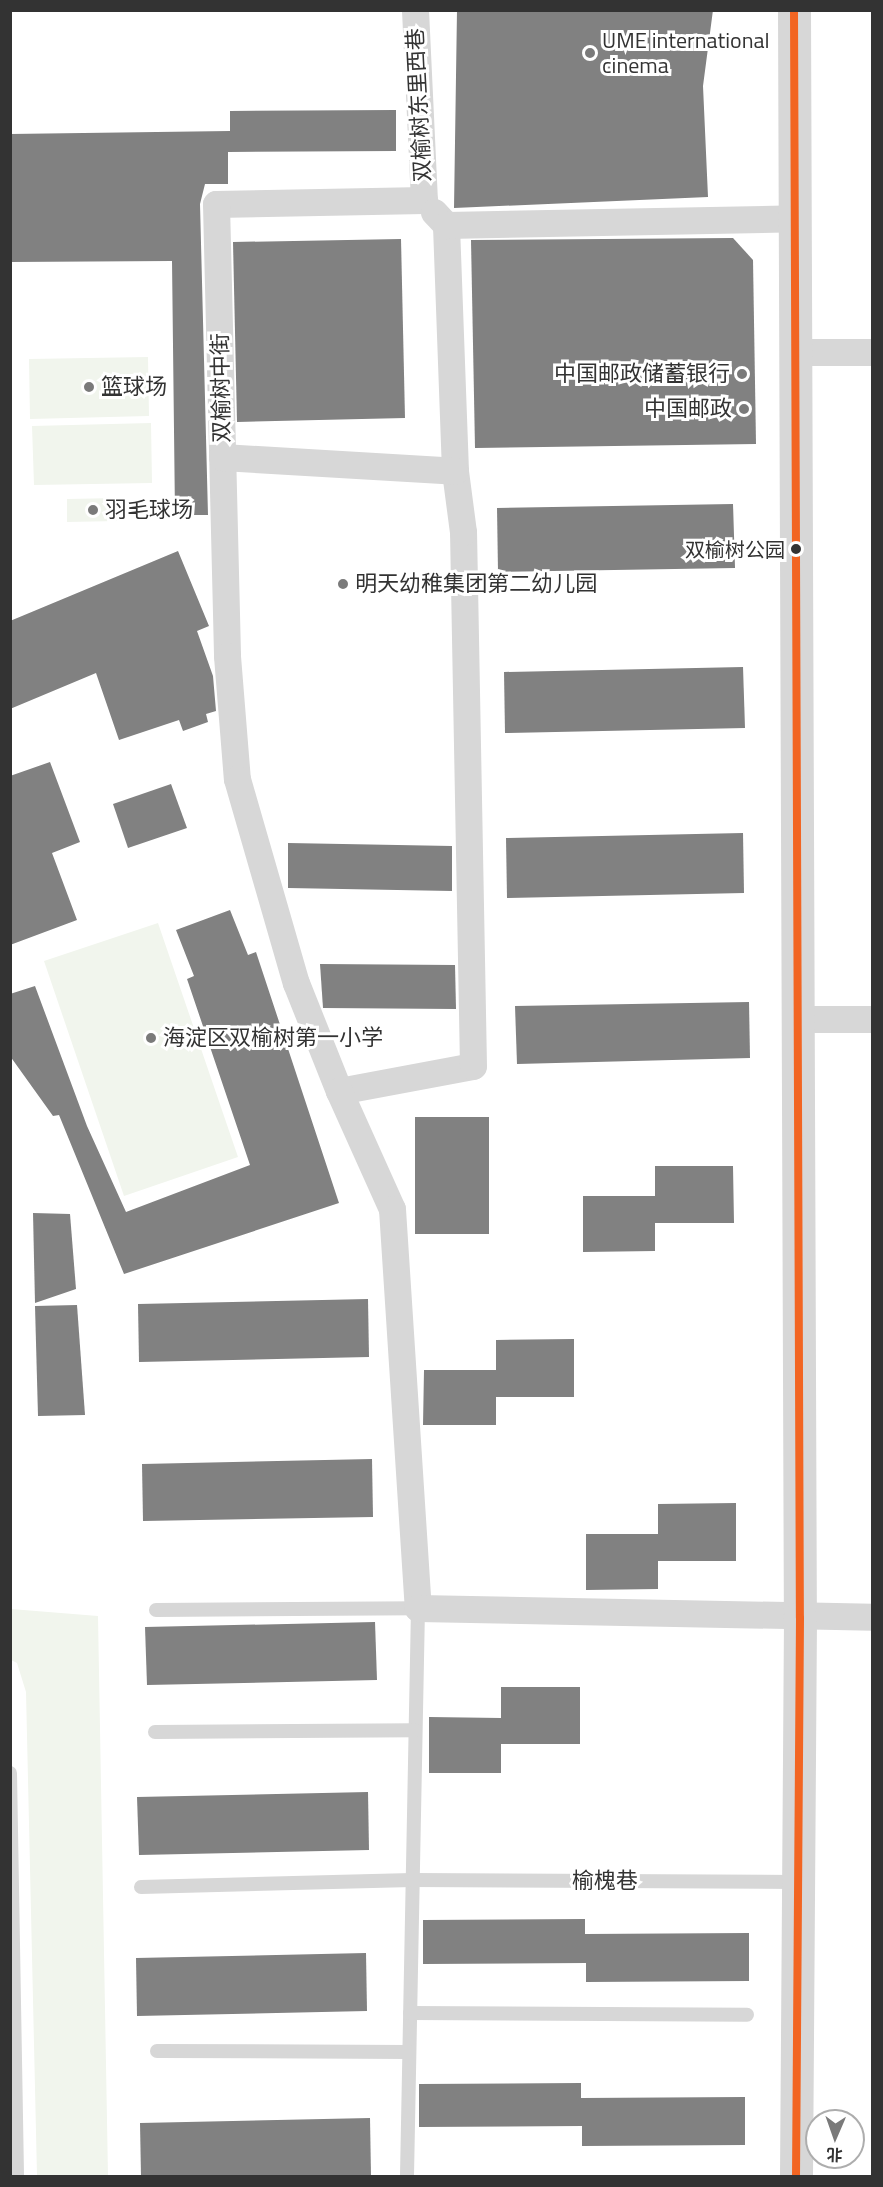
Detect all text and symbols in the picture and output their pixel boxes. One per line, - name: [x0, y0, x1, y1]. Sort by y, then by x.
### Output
- street label: 双榆树东里西巷: [402, 27, 436, 183]
- place label: UME international cinema: [602, 27, 770, 78]
- marker: UME international cinema: [583, 46, 597, 60]
- street label: 双榆树中街: [207, 333, 235, 443]
- place label: 中国邮政储蓄银行: [554, 361, 730, 387]
- marker: 中国邮政储蓄银行: [735, 367, 749, 381]
- place label: 篮球场: [101, 374, 167, 400]
- marker: 篮球场: [82, 380, 96, 394]
- place label: 中国邮政: [644, 396, 732, 422]
- marker: 中国邮政: [737, 402, 751, 416]
- place label: 羽毛球场: [105, 497, 193, 523]
- marker: 羽毛球场: [86, 503, 100, 517]
- place label: 双榆树公园: [685, 537, 785, 561]
- marker: 双榆树公园: [790, 543, 802, 555]
- place label: 明天幼稚集团第二幼儿园: [355, 571, 597, 597]
- marker: 明天幼稚集团第二幼儿园: [336, 577, 350, 591]
- place label: 海淀区双榆树第一小学: [163, 1025, 383, 1051]
- marker: 海淀区双榆树第一小学: [144, 1031, 158, 1045]
- street label: 榆槐巷: [572, 1868, 638, 1894]
- north arrow: [805, 2109, 865, 2169]
- text: 北: [826, 2143, 843, 2167]

